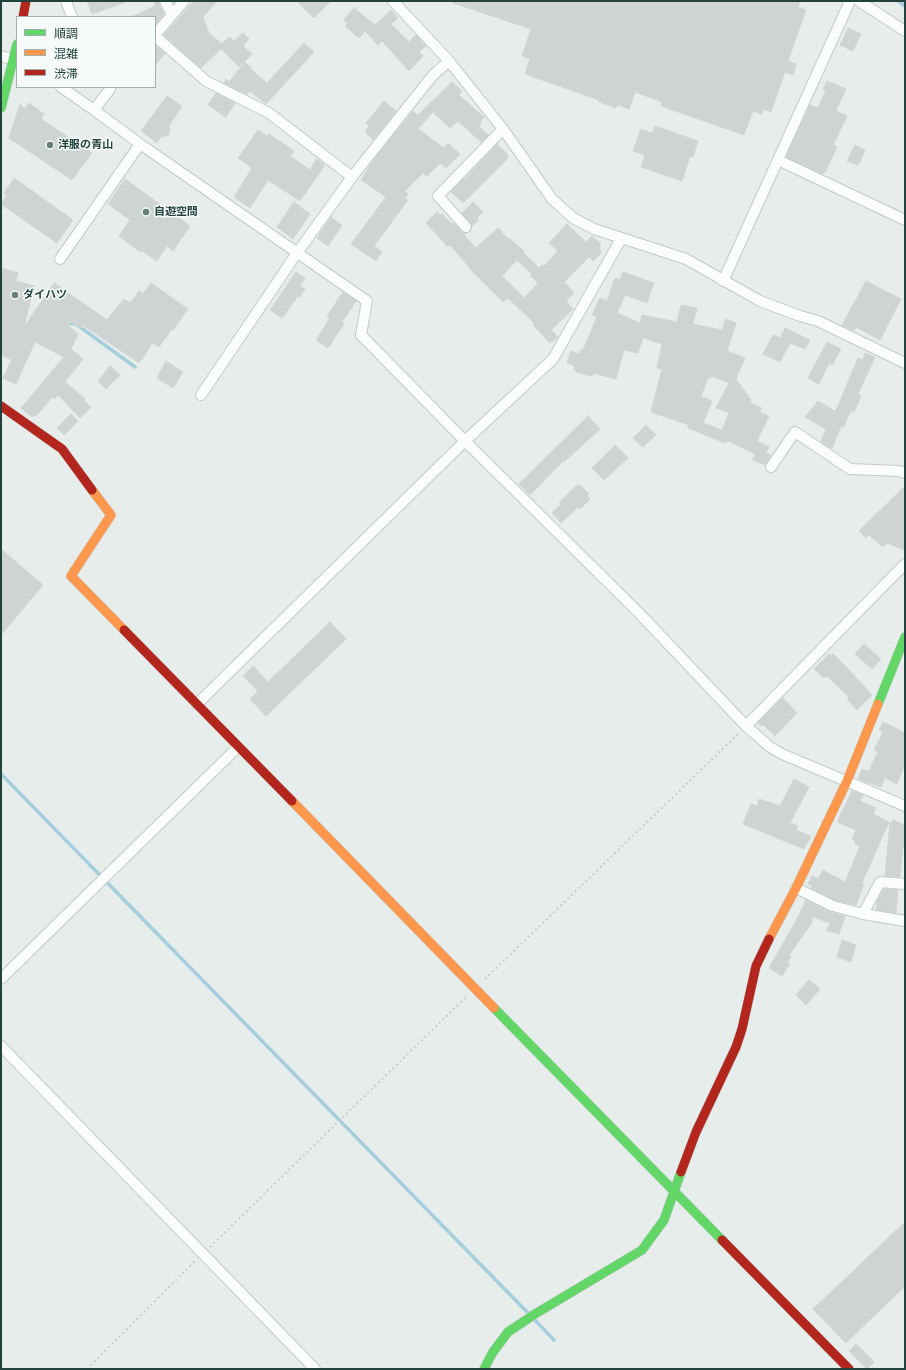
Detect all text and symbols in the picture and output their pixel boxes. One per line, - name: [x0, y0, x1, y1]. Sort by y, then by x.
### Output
- legend: [16, 16, 156, 88]
- text: 順調: [54, 26, 78, 41]
- text: 混雑: [54, 46, 78, 61]
- text: 渋滞: [54, 66, 78, 81]
- place label: 洋服の青山: [58, 138, 113, 152]
- marker: 洋服の青山: [45, 140, 55, 150]
- place label: 自遊空間: [154, 205, 198, 219]
- marker: 自遊空間: [141, 207, 151, 217]
- place label: ダイハツ: [23, 288, 67, 302]
- marker: ダイハツ: [10, 290, 20, 300]

